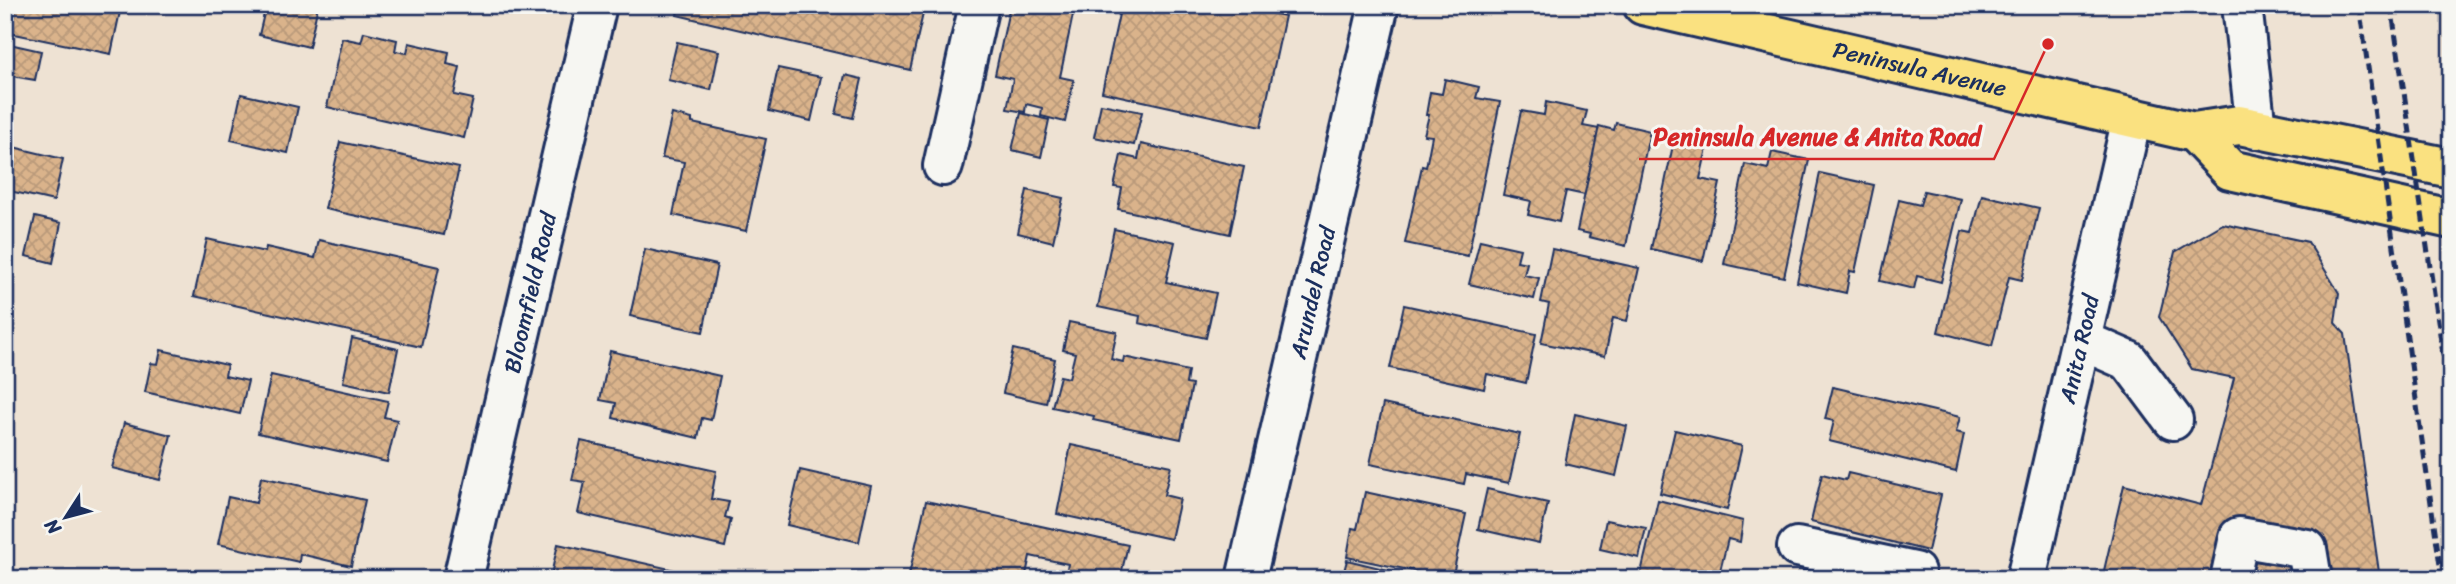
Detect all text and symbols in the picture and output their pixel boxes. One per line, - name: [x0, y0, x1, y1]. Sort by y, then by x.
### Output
- street label: Peninsula Avenue: [1829, 29, 2011, 109]
- callout: Peninsula Avenue & Anita Road: [1639, 114, 1994, 159]
- text: Peninsula Avenue & Anita Road: [1653, 116, 1983, 158]
- street label: Bloomfield Road: [491, 206, 569, 377]
- street label: Arundel Road: [1277, 220, 1348, 364]
- street label: Anita Road: [2046, 289, 2112, 408]
- north arrow: [32, 482, 102, 552]
- text: N: [35, 511, 70, 543]

